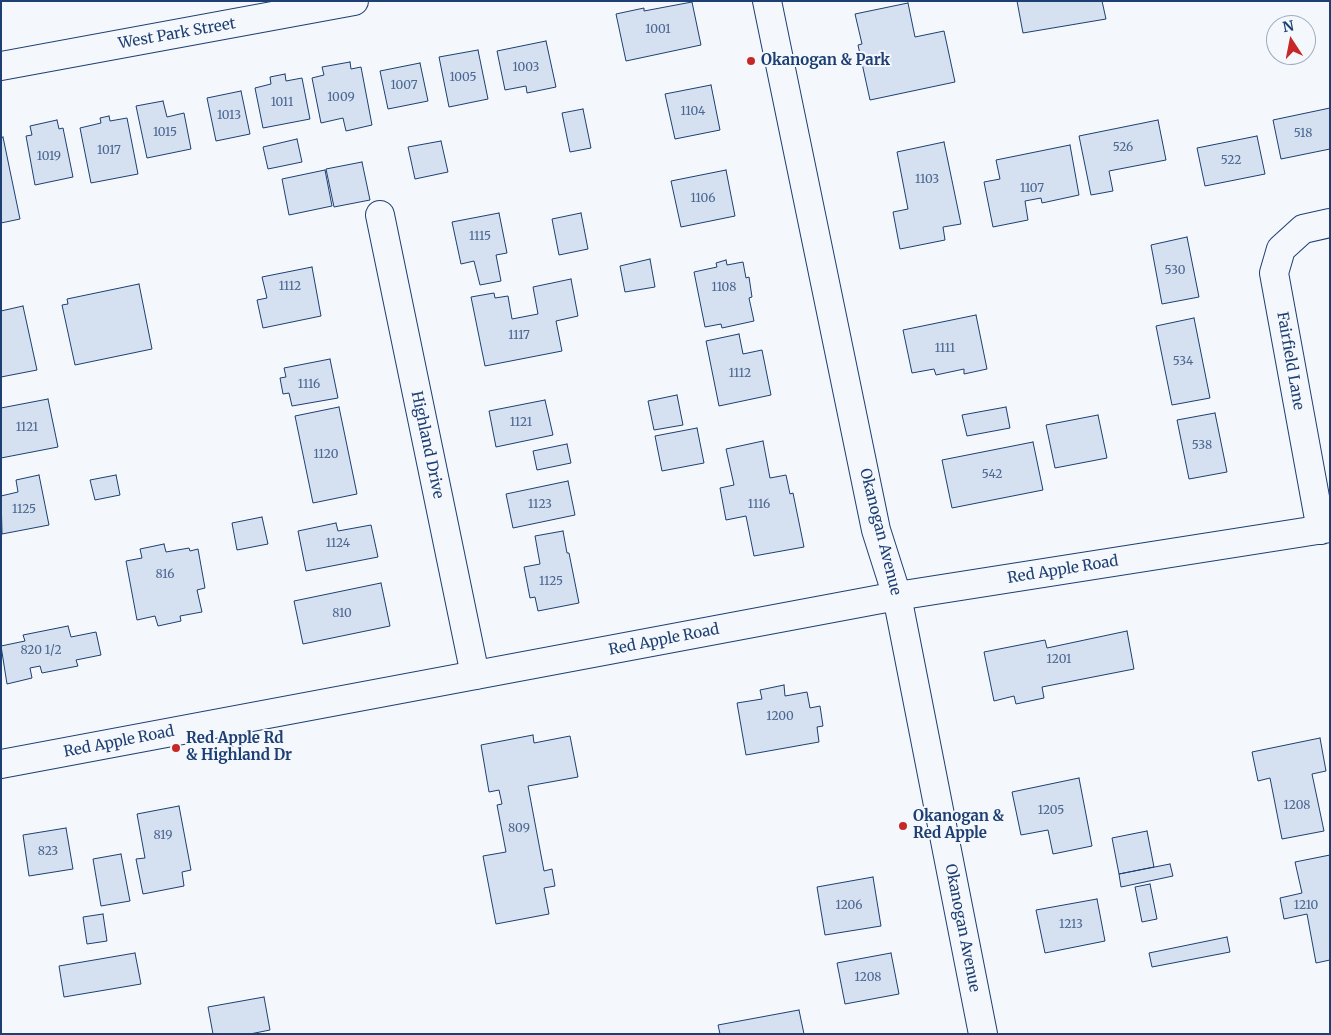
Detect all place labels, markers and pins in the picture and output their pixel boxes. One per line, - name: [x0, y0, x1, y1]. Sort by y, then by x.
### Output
- place label: Okanogan & Park: [761, 52, 890, 70]
- marker: Okanogan & Park: [745, 55, 757, 67]
- place label: Red Apple Rd & Highland Dr: [186, 730, 292, 765]
- marker: Red Apple Rd & Highland Dr: [170, 742, 182, 754]
- place label: Okanogan & Red Apple: [913, 808, 1004, 843]
- marker: Okanogan & Red Apple: [897, 820, 909, 832]

